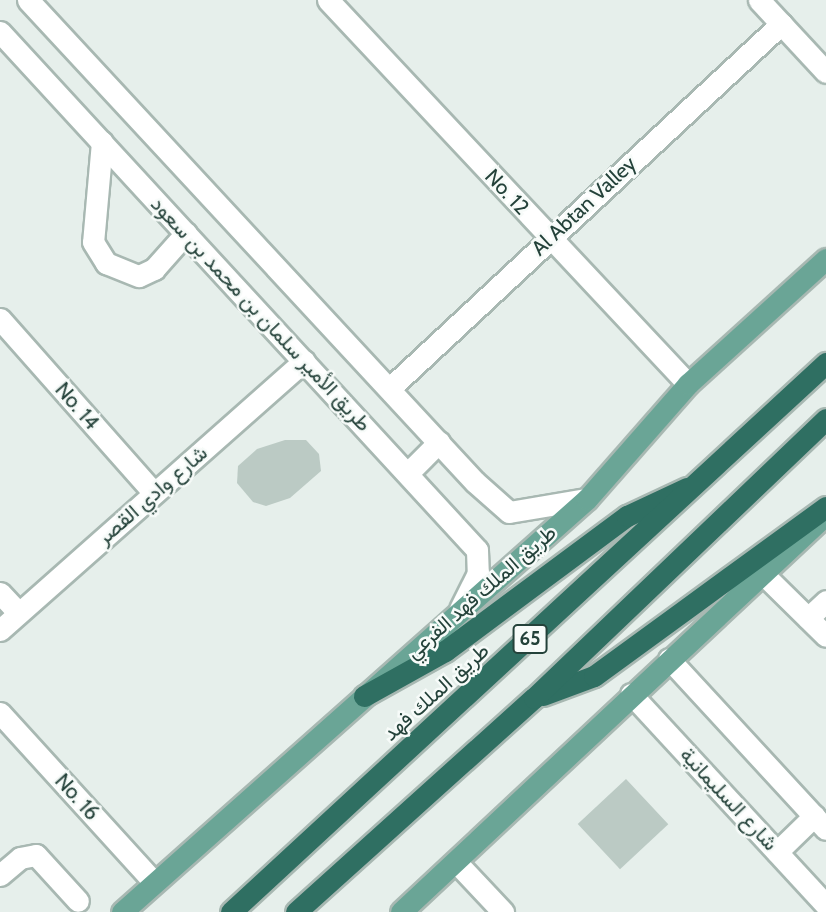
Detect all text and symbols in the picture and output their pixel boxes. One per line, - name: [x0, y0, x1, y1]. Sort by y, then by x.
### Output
- street label: Al Abtan Valley: [527, 151, 641, 261]
- street label: No. 12: [480, 164, 534, 220]
- street label: طريق الأمير سلمان بن محمد بن سعود: [146, 191, 376, 437]
- street label: No. 14: [50, 377, 104, 435]
- street label: شارع وادي القصر: [92, 440, 212, 550]
- street label: طريق الملك فهد الفرعي: [401, 520, 561, 664]
- road number: 65: [512, 624, 548, 654]
- street label: طريق الملك فهد: [378, 638, 494, 746]
- street label: شارع السليمانية: [675, 742, 783, 856]
- street label: No. 16: [50, 769, 104, 825]

